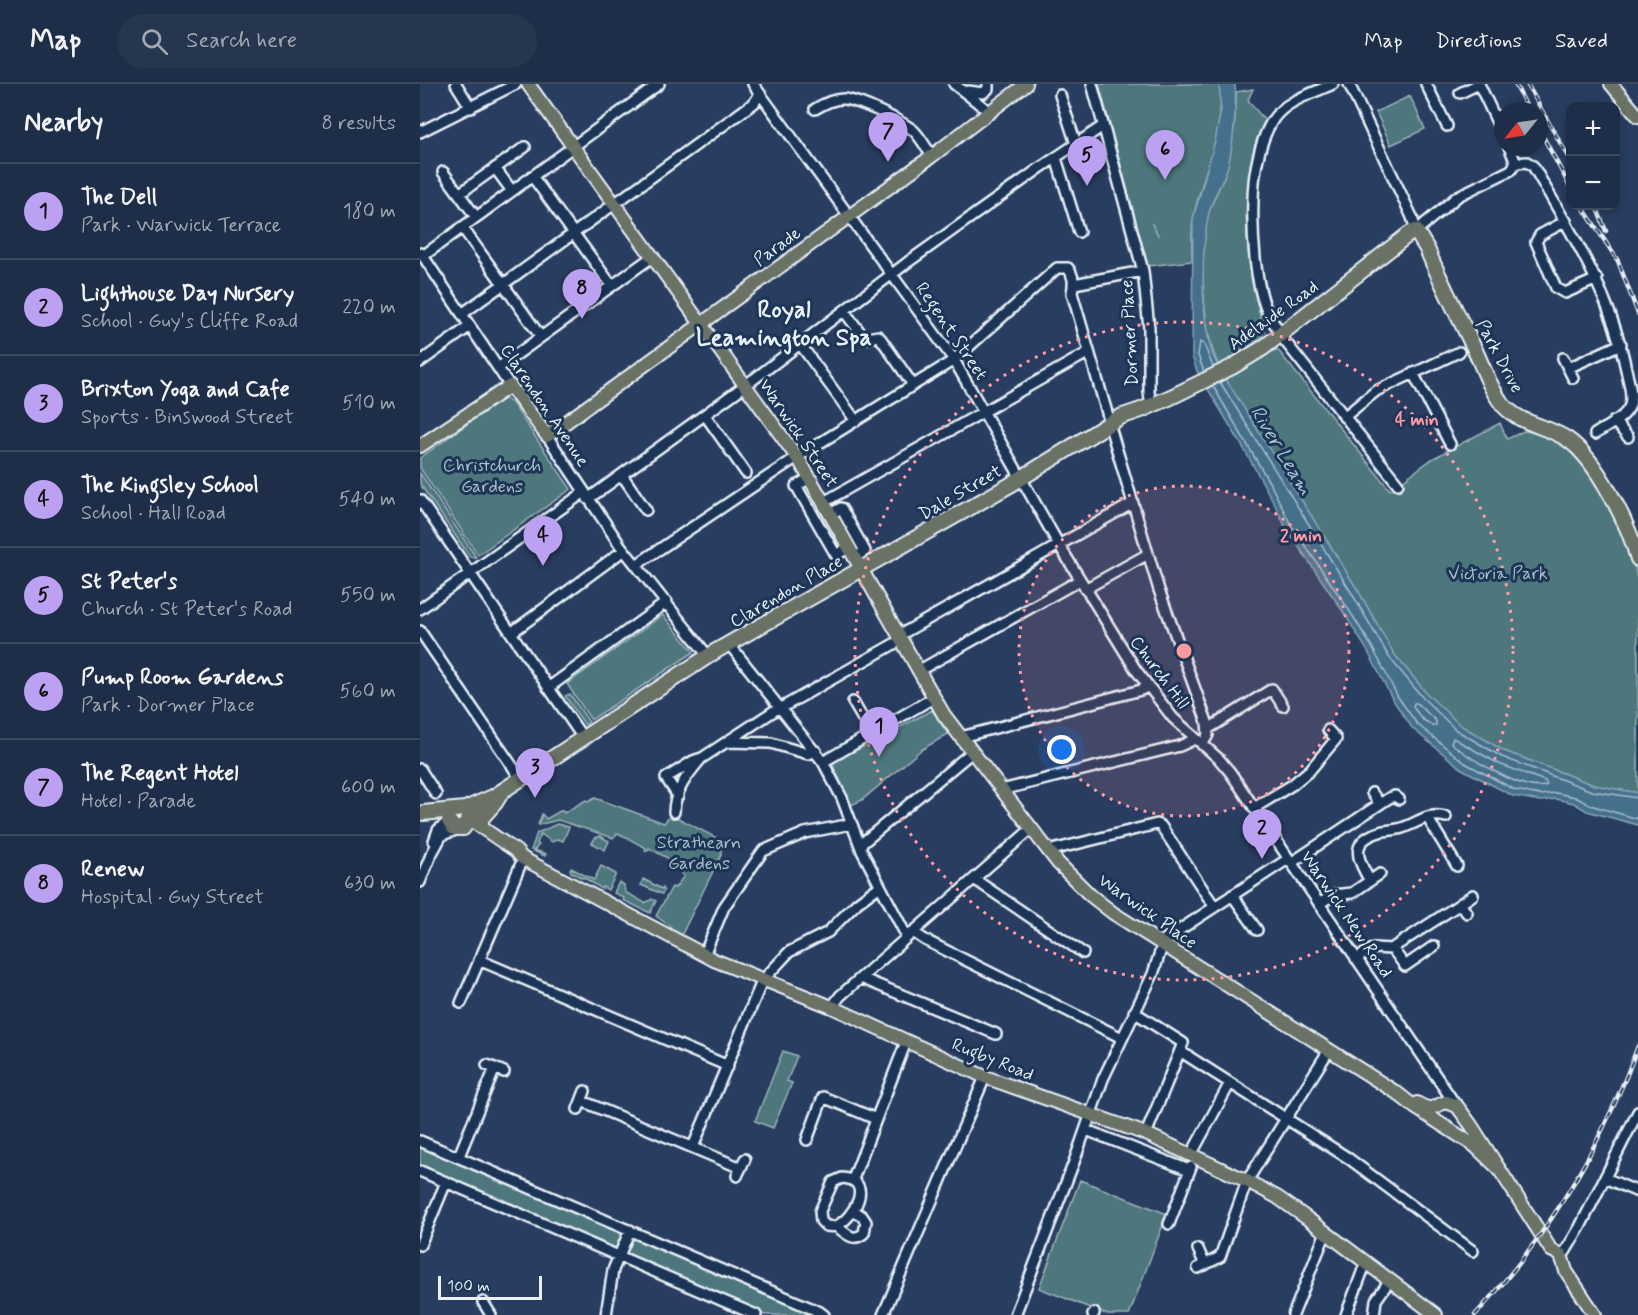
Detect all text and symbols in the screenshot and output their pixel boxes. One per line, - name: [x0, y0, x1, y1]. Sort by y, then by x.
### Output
- search box: [117, 14, 537, 68]
- text: Map: [30, 23, 81, 60]
- icon: search: [138, 25, 171, 58]
- text: Search here: [186, 27, 297, 55]
- text: Map: [1364, 27, 1403, 55]
- text: Directions: [1436, 27, 1522, 55]
- text: Saved: [1555, 27, 1608, 55]
- north arrow: [1494, 102, 1548, 156]
- map controls: [1566, 102, 1620, 210]
- button: +: [1566, 102, 1620, 156]
- text: Nearby: [24, 106, 103, 140]
- text: 8 results: [322, 110, 396, 137]
- pin: 7: [868, 112, 908, 162]
- pin: 6: [1146, 130, 1184, 180]
- pin: 5: [1068, 136, 1106, 186]
- button: −: [1566, 156, 1620, 210]
- text: The Dell: [81, 184, 157, 212]
- text: 1: [39, 198, 48, 225]
- text: 180 m: [343, 198, 396, 225]
- text: Park · Warwick Terrace: [81, 212, 281, 239]
- street label: Parade: [749, 222, 806, 272]
- pin: 8: [562, 270, 602, 319]
- street label: Adelaide Road: [1224, 275, 1323, 357]
- street label: Regent Street: [908, 278, 993, 387]
- street label: Dormer Place: [1115, 279, 1145, 387]
- text: Lighthouse Day Nursery: [81, 280, 294, 308]
- text: 2: [39, 294, 48, 321]
- text: 220 m: [342, 294, 396, 321]
- district label: Royal Leamington Spa: [696, 295, 872, 355]
- text: School · Guy's Cliffe Road: [81, 308, 298, 335]
- street label: Park Drive: [1470, 315, 1529, 398]
- street label: Clarendon Avenue: [494, 339, 594, 472]
- street label: Warwick Street: [753, 375, 843, 493]
- text: Brixton Yoga and Cafe: [81, 376, 290, 404]
- text: 3: [39, 390, 48, 417]
- text: 510 m: [342, 390, 396, 417]
- water label: River Leam: [1243, 401, 1318, 501]
- text: Sports · Binswood Street: [81, 404, 294, 431]
- text: 4 min: [1395, 408, 1439, 432]
- park label: Christchurch Gardens: [443, 454, 541, 499]
- street label: Dale Street: [915, 459, 1006, 526]
- text: The Kingsley School: [81, 472, 259, 500]
- text: 4: [38, 486, 49, 513]
- text: 540 m: [339, 486, 396, 513]
- text: School · Hall Road: [81, 500, 226, 527]
- pin: 4: [524, 516, 562, 566]
- text: 2 min: [1280, 524, 1322, 548]
- street label: Clarendon Place: [726, 550, 847, 634]
- park label: Victoria Park: [1448, 562, 1548, 586]
- text: St Peter's: [81, 568, 177, 596]
- text: 5: [38, 582, 50, 609]
- text: 550 m: [340, 582, 396, 609]
- text: Church · St Peter's Road: [81, 596, 293, 623]
- street label: Church Hill: [1124, 631, 1195, 714]
- centre of rings: [1174, 641, 1194, 661]
- text: Pump Room Gardens: [81, 664, 283, 692]
- text: 6: [38, 678, 49, 705]
- text: 560 m: [340, 678, 396, 705]
- text: Park · Dormer Place: [81, 692, 255, 719]
- pin: 1: [860, 708, 898, 757]
- your location: [1047, 735, 1076, 764]
- pin: 3: [516, 748, 554, 798]
- text: The Regent Hotel: [81, 760, 239, 788]
- text: 7: [37, 774, 50, 801]
- text: 600 m: [341, 774, 396, 801]
- text: Hotel · Parade: [81, 788, 196, 815]
- pin: 2: [1242, 810, 1282, 859]
- park label: Strathearn Gardens: [657, 831, 741, 876]
- street label: Warwick New Road: [1295, 846, 1398, 983]
- text: Renew: [81, 856, 144, 884]
- street label: Warwick Place: [1093, 869, 1202, 955]
- text: 8: [38, 870, 49, 897]
- text: 630 m: [344, 870, 396, 897]
- text: Hospital · Guy Street: [81, 884, 264, 911]
- street label: Rugby Road: [947, 1033, 1037, 1089]
- scale bar: [438, 1273, 542, 1300]
- text: 100 m: [447, 1276, 490, 1297]

